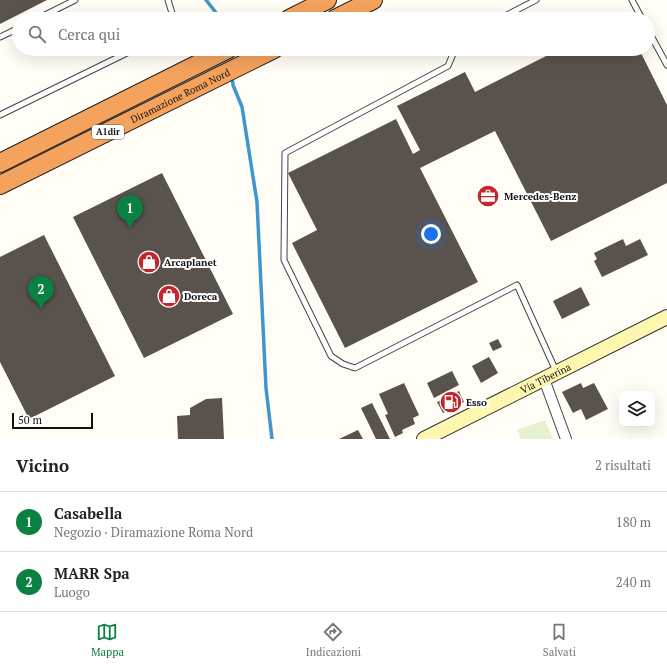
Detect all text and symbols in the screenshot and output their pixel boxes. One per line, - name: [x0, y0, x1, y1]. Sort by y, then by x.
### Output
- search box: [12, 12, 655, 56]
- icon: search: [26, 23, 48, 45]
- text: Cerca qui: [58, 24, 120, 44]
- street label: Diramazione Roma Nord: [128, 65, 232, 126]
- road number: A1dir: [92, 125, 124, 139]
- office icon: Mercedes-Benz: [475, 183, 501, 209]
- place label: Mercedes-Benz: [504, 190, 577, 203]
- pin: 1: [117, 195, 143, 228]
- your location: [421, 224, 441, 244]
- shop icon: Arcaplanet: [136, 249, 162, 275]
- place label: Arcaplanet: [164, 256, 217, 269]
- pin: 2: [28, 276, 54, 309]
- shop icon: Doreca: [156, 283, 182, 309]
- place label: Doreca: [184, 290, 218, 303]
- street label: Via Tiberina: [518, 360, 573, 396]
- fuel station icon: Esso: [438, 389, 464, 415]
- map controls: [619, 391, 655, 427]
- button: layers: [619, 391, 655, 427]
- place label: Esso: [466, 396, 487, 409]
- scale bar: [12, 411, 93, 430]
- text: 50 m: [18, 413, 42, 427]
- text: Vicino: [16, 454, 69, 477]
- text: 2 risultati: [595, 456, 651, 474]
- text: Casabella: [54, 503, 122, 523]
- text: 1: [25, 513, 33, 531]
- text: 180 m: [616, 513, 651, 531]
- text: Negozio · Diramazione Roma Nord: [54, 523, 253, 541]
- text: MARR Spa: [54, 563, 130, 583]
- text: 2: [25, 573, 33, 591]
- text: 240 m: [616, 573, 651, 591]
- text: Luogo: [54, 583, 90, 601]
- tab: Mappa: [91, 621, 124, 659]
- tab: Indicazioni: [306, 621, 361, 659]
- tab: Salvati: [543, 621, 576, 659]

